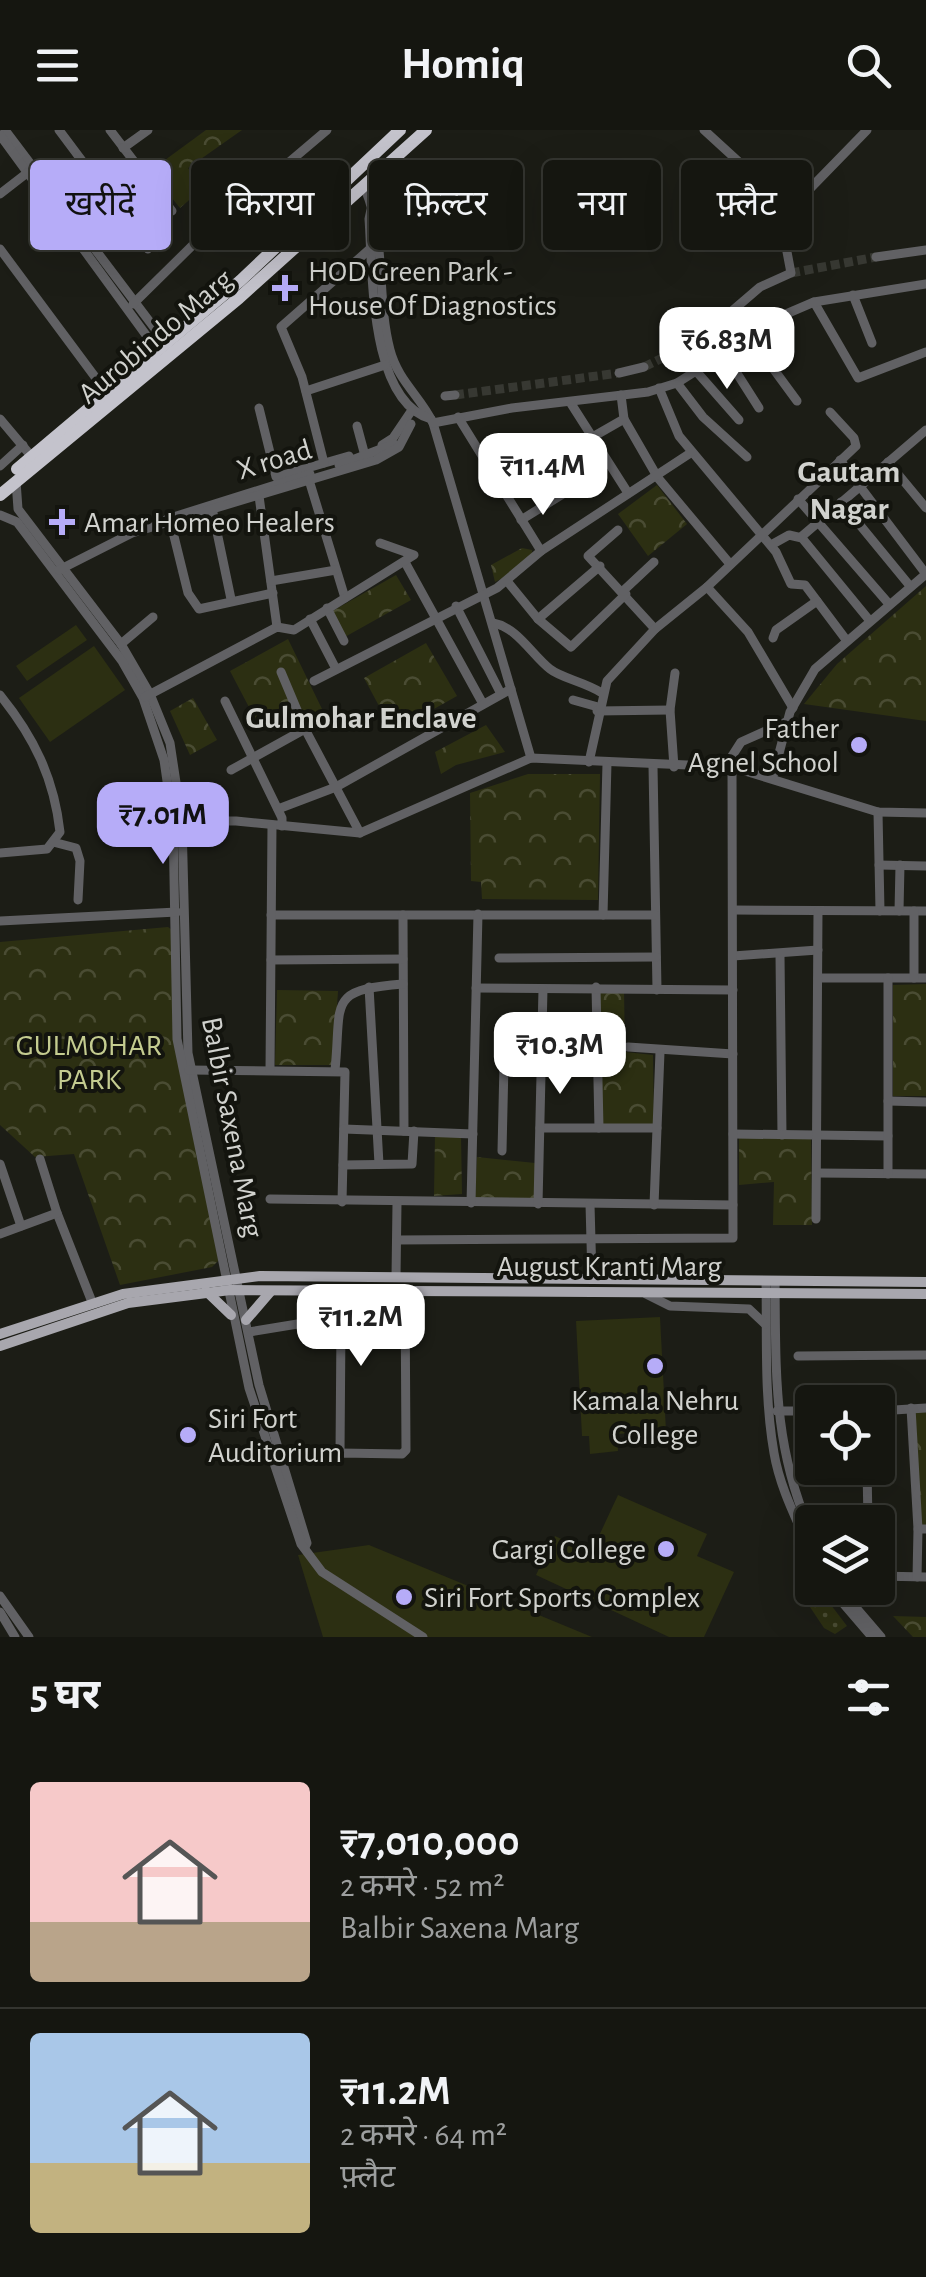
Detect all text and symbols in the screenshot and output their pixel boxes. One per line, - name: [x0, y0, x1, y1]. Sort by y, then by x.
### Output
- icon: menu: [30, 38, 85, 93]
- icon: search: [841, 38, 896, 93]
- text: Homiq: [401, 42, 525, 87]
- chip: खरीदें: [30, 160, 171, 250]
- chip: किराया: [191, 160, 349, 250]
- chip: फ़िल्टर: [369, 160, 523, 250]
- chip: नया: [543, 160, 661, 250]
- chip: फ़्लैट: [681, 160, 812, 250]
- place label: HOD Green Park - House Of Diagnostics: [308, 257, 557, 321]
- street label: Aurobindo Marg: [73, 264, 239, 410]
- marker: HOD Green Park - House Of Diagnostics: [272, 275, 298, 301]
- pin: ₹6.83M: [646, 307, 808, 392]
- text: ₹6.83M: [681, 323, 773, 355]
- pin: ₹11.4M: [462, 433, 624, 518]
- street label: X road: [233, 434, 315, 485]
- text: ₹11.4M: [500, 449, 586, 481]
- district label: Gautam Nagar: [798, 456, 900, 525]
- place label: Amar Homeo Healers: [84, 508, 335, 538]
- marker: Amar Homeo Healers: [49, 509, 75, 535]
- district label: Gulmohar Enclave: [245, 702, 477, 734]
- place label: Father Agnel School: [688, 714, 839, 778]
- marker: Father Agnel School: [848, 734, 870, 756]
- pin: ₹7.01M: [82, 782, 244, 867]
- text: ₹7.01M: [119, 798, 207, 830]
- pin: ₹10.3M: [479, 1012, 641, 1097]
- street label: Balbir Saxena Marg: [196, 1014, 268, 1240]
- text: ₹10.3M: [516, 1028, 604, 1060]
- park label: GULMOHAR PARK: [16, 1031, 162, 1095]
- street label: August Kranti Marg: [496, 1252, 722, 1282]
- pin: ₹11.2M: [280, 1284, 442, 1369]
- text: ₹11.2M: [319, 1300, 403, 1332]
- marker: Kamala Nehru College: [644, 1355, 666, 1377]
- map controls: [795, 1385, 895, 1605]
- button: locate: [795, 1385, 895, 1485]
- place label: Kamala Nehru College: [571, 1386, 739, 1450]
- place label: Siri Fort Auditorium: [208, 1404, 342, 1468]
- marker: Siri Fort Auditorium: [177, 1424, 199, 1446]
- button: layers: [795, 1505, 895, 1605]
- place label: Gargi College: [492, 1535, 646, 1565]
- marker: Gargi College: [655, 1538, 677, 1560]
- place label: Siri Fort Sports Complex: [424, 1583, 700, 1613]
- marker: Siri Fort Sports Complex: [393, 1586, 415, 1608]
- icon: filters: [841, 1670, 896, 1725]
- text: 5 घर: [30, 1674, 100, 1716]
- text: ₹7,010,000: [340, 1821, 520, 1863]
- icon: home: [110, 1822, 230, 1942]
- text: 2 कमरे · 52 m²: [340, 1870, 505, 1902]
- text: Balbir Saxena Marg: [340, 1912, 579, 1944]
- text: ₹11.2M: [340, 2070, 451, 2112]
- icon: home: [110, 2073, 230, 2193]
- text: 2 कमरे · 64 m²: [340, 2119, 507, 2151]
- text: फ़्लैट: [340, 2161, 395, 2193]

